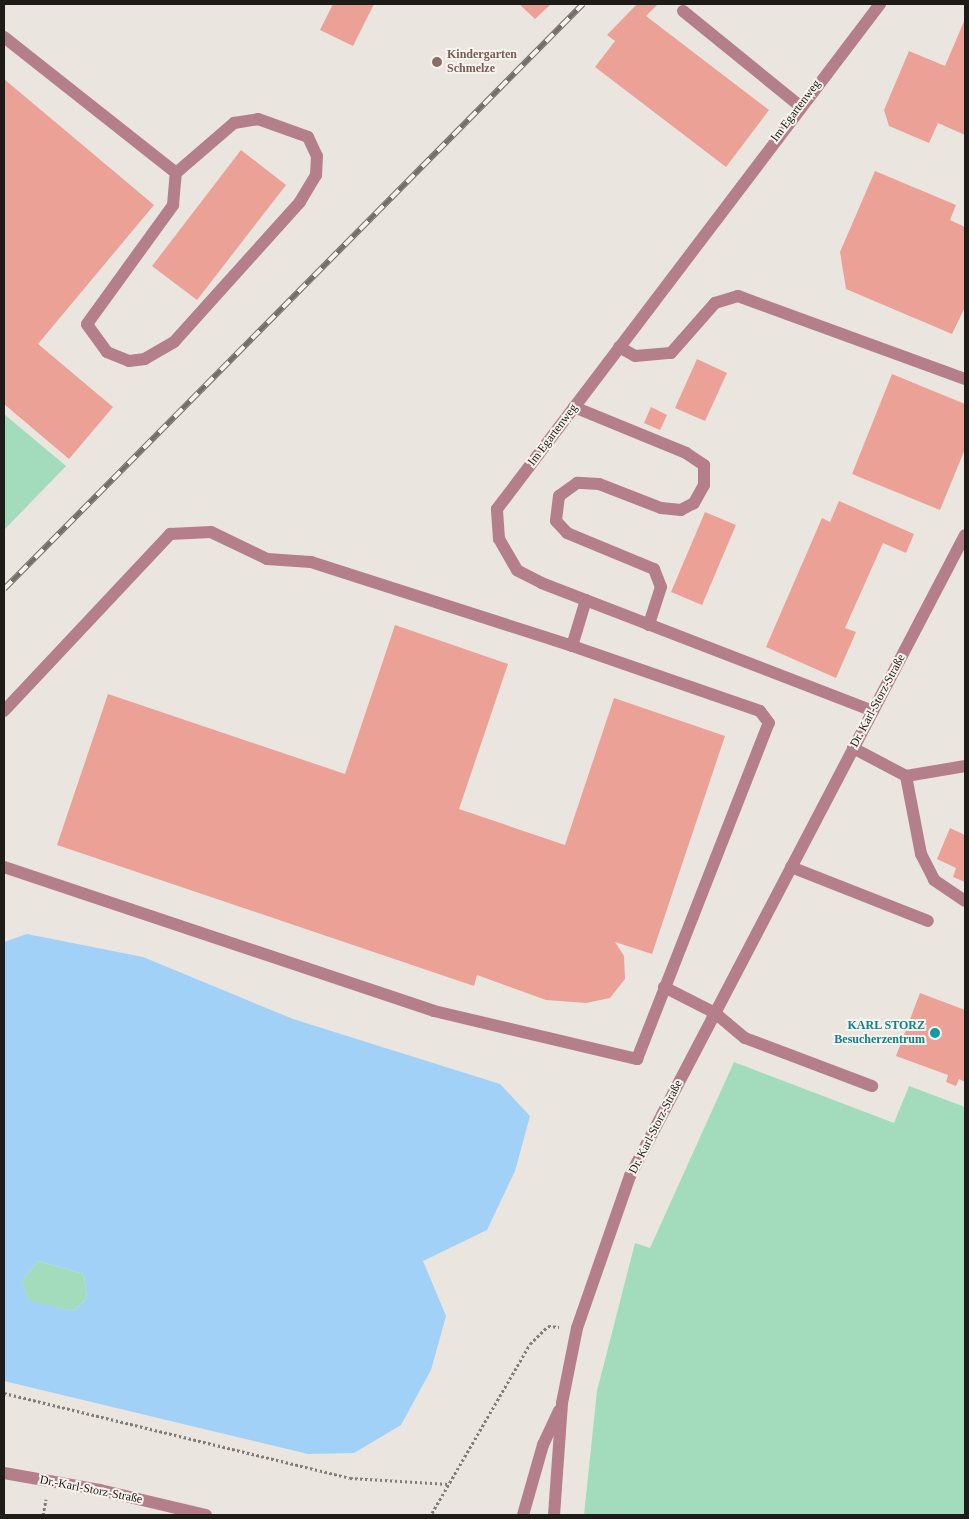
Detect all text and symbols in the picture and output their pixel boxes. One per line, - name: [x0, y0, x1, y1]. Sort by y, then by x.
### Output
- place label: Kindergarten Schmelze: [447, 48, 517, 76]
- marker: Kindergarten Schmelze: [431, 56, 443, 68]
- street label: Im Egartenweg: [768, 77, 824, 145]
- street label: Im Egartenweg: [525, 401, 581, 469]
- street label: Dr. Karl-Storz-Straße: [847, 652, 909, 750]
- place label: KARL STORZ Besucherzentrum: [834, 1019, 925, 1047]
- marker: KARL STORZ Besucherzentrum: [929, 1027, 941, 1039]
- street label: Dr. Karl-Storz-Straße: [626, 1078, 686, 1176]
- street label: Dr.-Karl-Storz-Straße: [38, 1473, 144, 1507]

